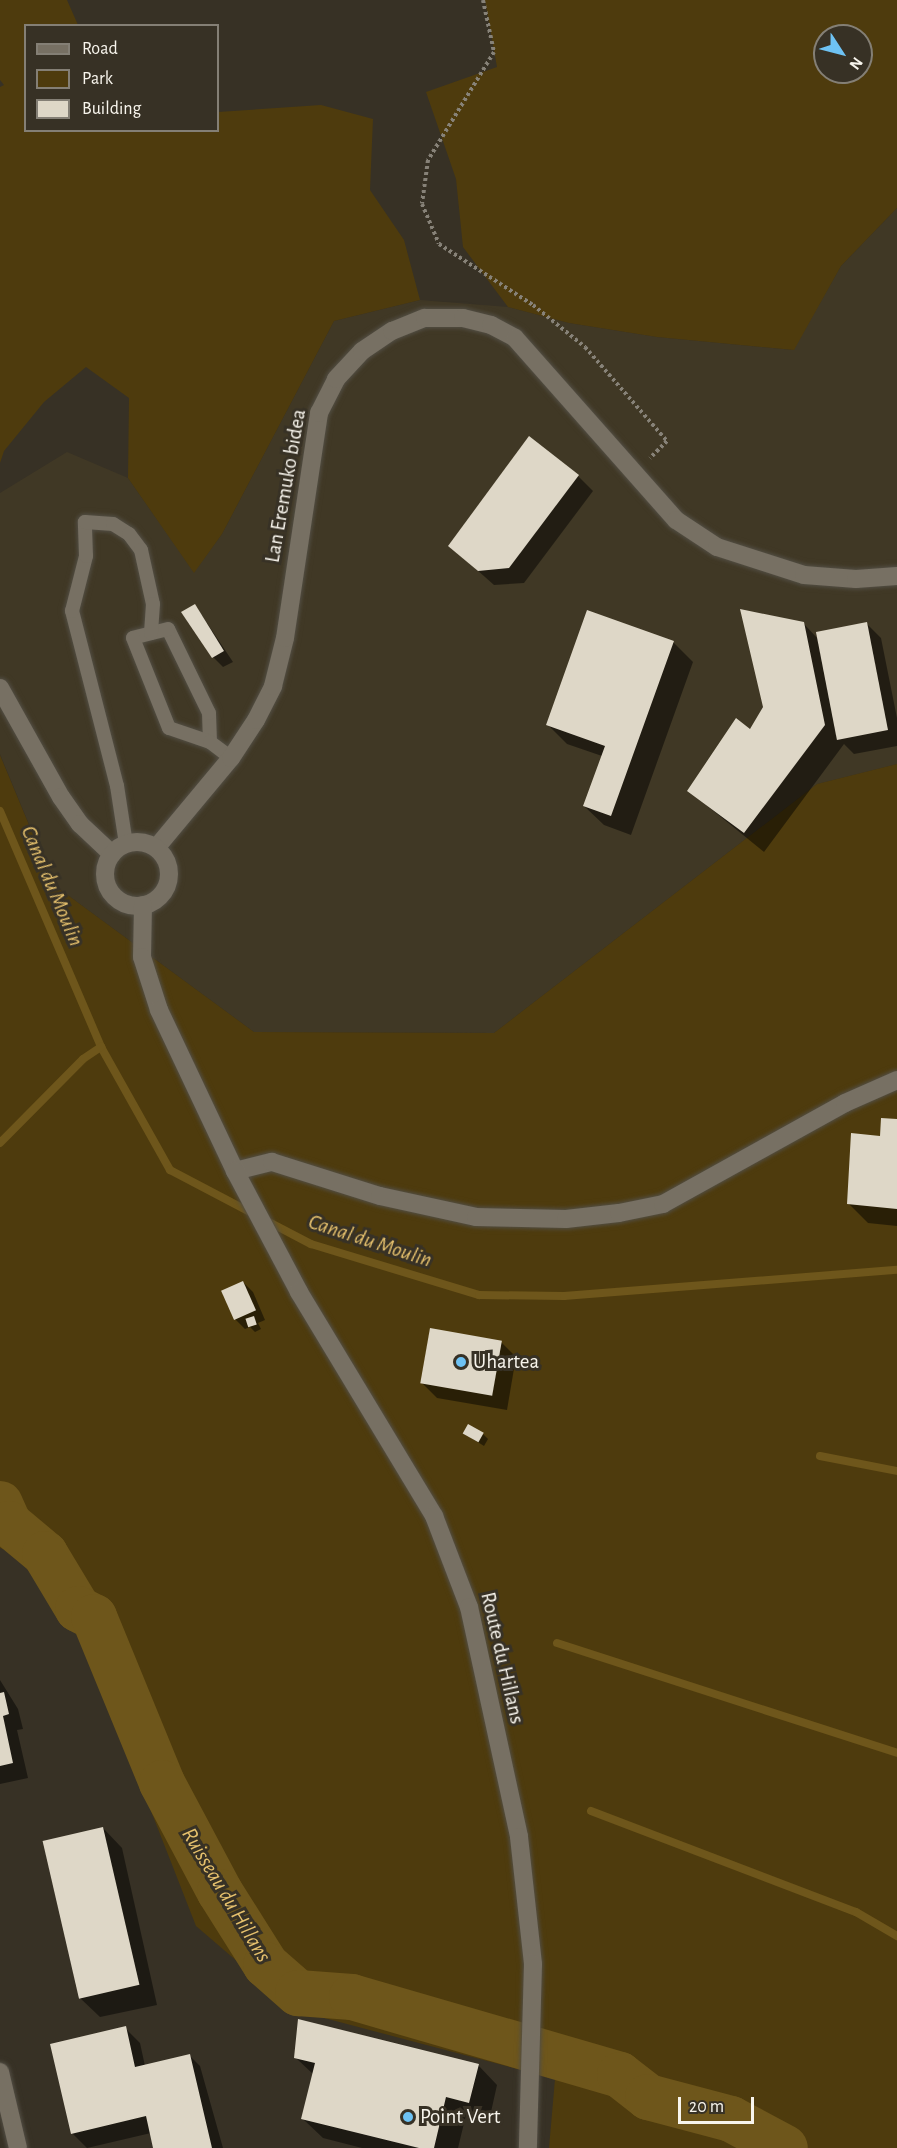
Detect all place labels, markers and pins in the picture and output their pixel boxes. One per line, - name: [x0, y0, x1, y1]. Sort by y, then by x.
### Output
- place label: Uhartea: [473, 1349, 539, 1375]
- marker: Uhartea: [454, 1355, 468, 1369]
- place label: Point Vert: [420, 2104, 501, 2130]
- marker: Point Vert: [401, 2110, 415, 2124]

